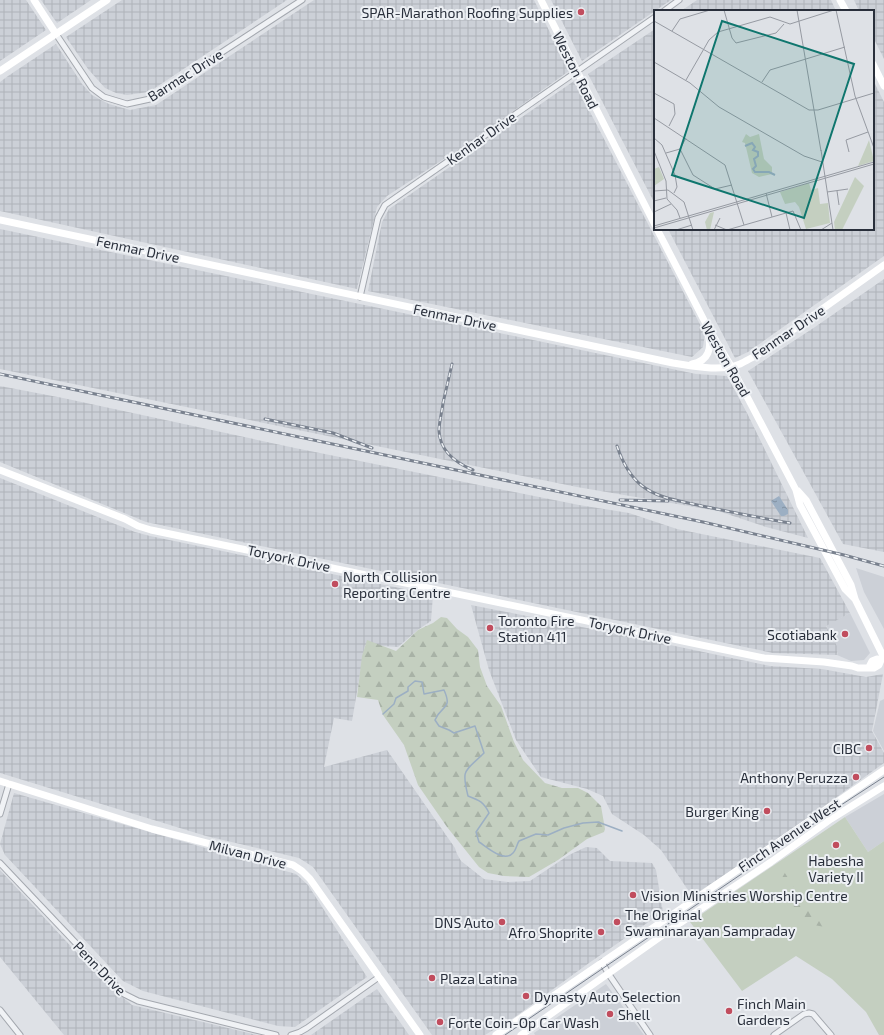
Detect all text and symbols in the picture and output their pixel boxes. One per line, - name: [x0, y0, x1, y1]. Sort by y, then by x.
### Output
- place label: SPAR-Marathon Roofing Supplies: [361, 4, 573, 21]
- marker: SPAR-Marathon Roofing Supplies: [576, 7, 586, 17]
- inset map: [654, 10, 874, 230]
- street label: Weston Road: [549, 29, 603, 111]
- street label: Barmac Drive: [144, 45, 226, 105]
- street label: Kenhar Drive: [443, 108, 519, 168]
- street label: Fenmar Drive: [95, 232, 181, 266]
- street label: Fenmar Drive: [412, 300, 498, 334]
- street label: Fenmar Drive: [748, 301, 828, 363]
- street label: Weston Road: [698, 318, 754, 400]
- street label: Toryork Drive: [246, 541, 332, 575]
- place label: North Collision Reporting Centre: [343, 568, 451, 601]
- marker: North Collision Reporting Centre: [330, 579, 340, 589]
- place label: Toronto Fire Station 411: [498, 612, 574, 645]
- street label: Toryork Drive: [587, 613, 673, 647]
- marker: Toronto Fire Station 411: [485, 623, 495, 633]
- place label: Scotiabank: [767, 626, 837, 643]
- marker: Scotiabank: [840, 629, 850, 639]
- place label: CIBC: [833, 740, 861, 757]
- marker: CIBC: [864, 743, 874, 753]
- place label: Anthony Peruzza: [740, 769, 848, 786]
- marker: Anthony Peruzza: [851, 772, 861, 782]
- street label: Finch Avenue West: [735, 794, 843, 876]
- place label: Burger King: [685, 803, 759, 820]
- marker: Burger King: [762, 806, 772, 816]
- street label: Milvan Drive: [208, 836, 288, 872]
- marker: Habesha Variety II: [831, 840, 841, 850]
- place label: Habesha Variety II: [808, 852, 864, 885]
- place label: Vision Ministries Worship Centre: [641, 887, 848, 904]
- marker: Vision Ministries Worship Centre: [628, 890, 638, 900]
- place label: The Original Swaminarayan Sampraday: [625, 906, 796, 939]
- place label: DNS Auto: [434, 914, 494, 931]
- marker: DNS Auto: [497, 917, 507, 927]
- marker: The Original Swaminarayan Sampraday: [612, 917, 622, 927]
- place label: Afro Shoprite: [509, 924, 593, 941]
- marker: Afro Shoprite: [596, 927, 606, 937]
- street label: Penn Drive: [70, 938, 130, 998]
- place label: Plaza Latina: [440, 970, 518, 987]
- marker: Plaza Latina: [427, 973, 437, 983]
- place label: Dynasty Auto Selection: [534, 988, 681, 1005]
- marker: Dynasty Auto Selection: [521, 991, 531, 1001]
- place label: Finch Main Gardens: [737, 995, 806, 1028]
- place label: Shell: [618, 1006, 651, 1023]
- marker: Finch Main Gardens: [724, 1006, 734, 1016]
- marker: Shell: [605, 1009, 615, 1019]
- place label: Forte Coin-Op Car Wash: [448, 1014, 599, 1031]
- marker: Forte Coin-Op Car Wash: [435, 1017, 445, 1027]

